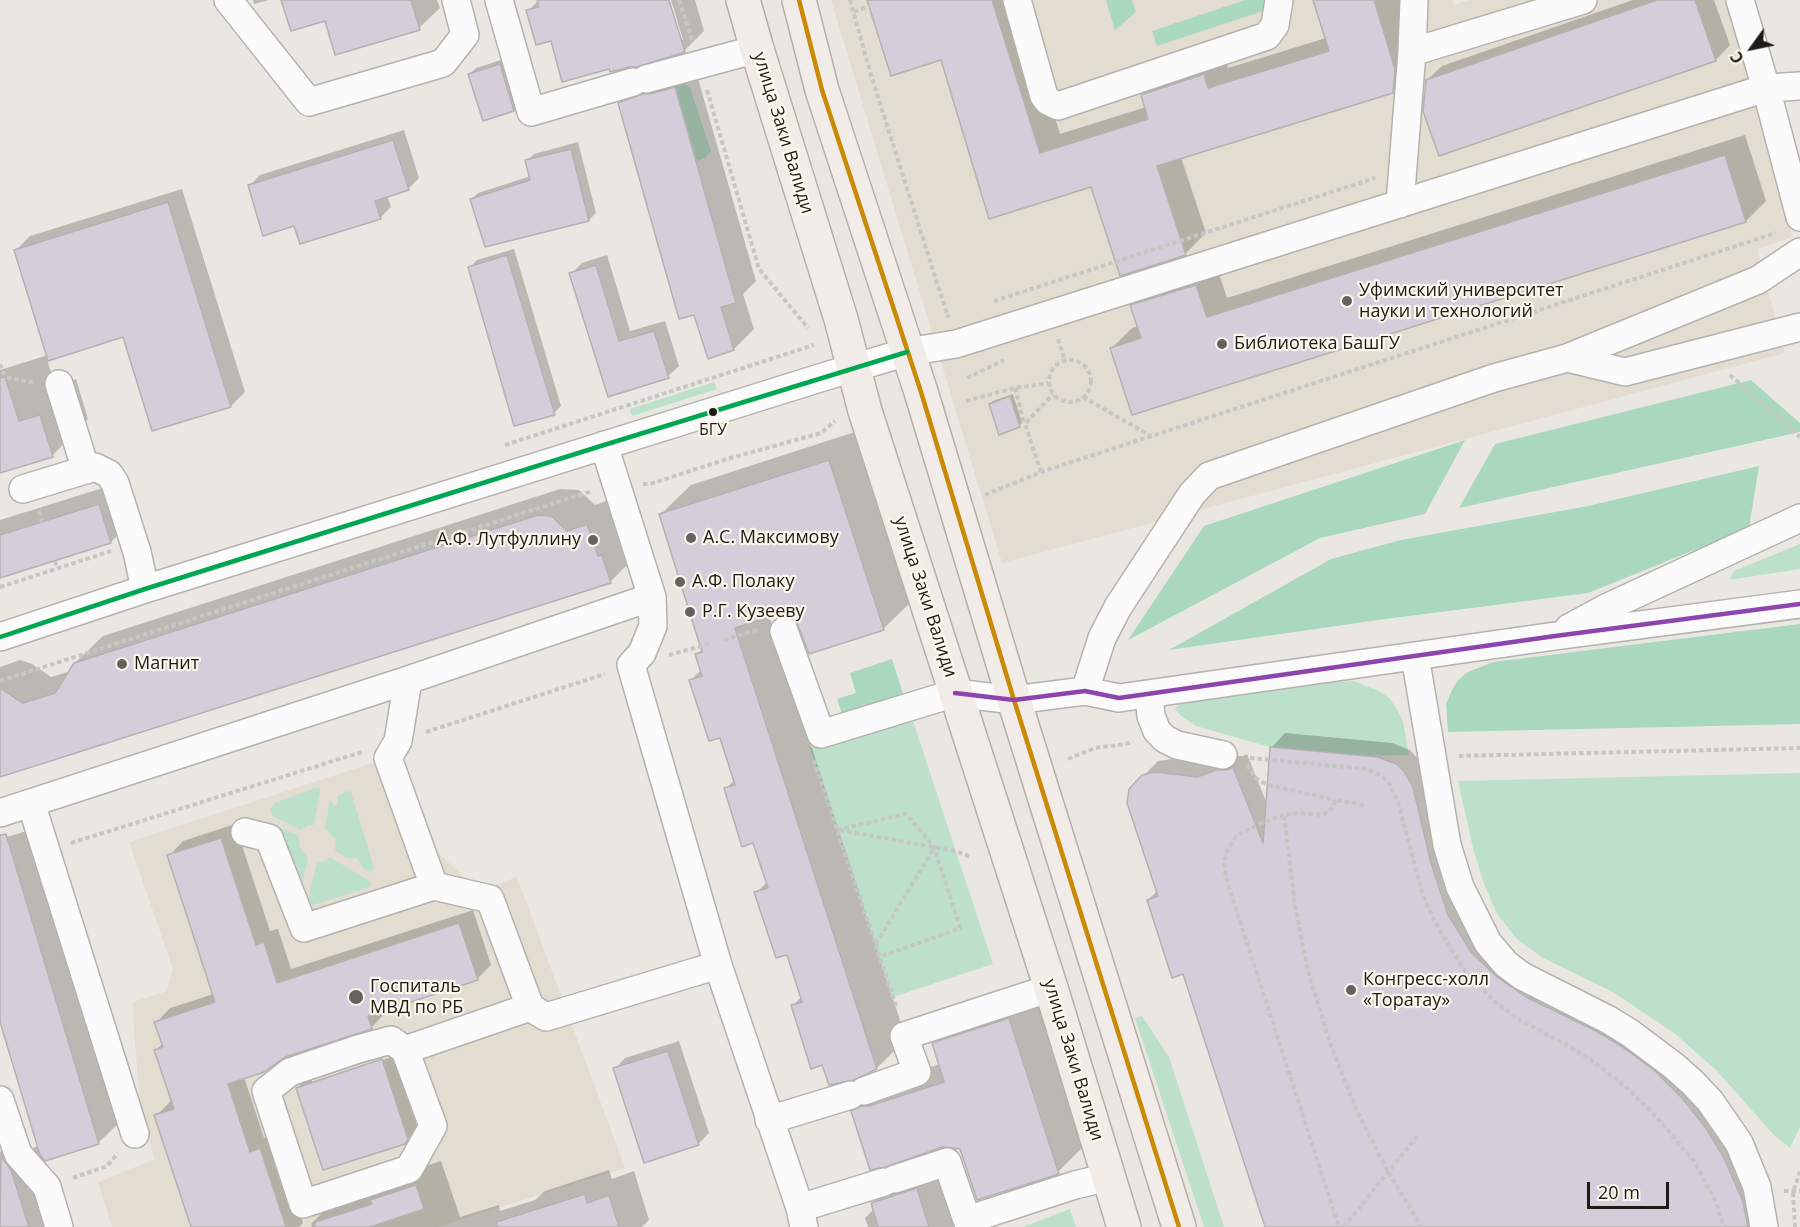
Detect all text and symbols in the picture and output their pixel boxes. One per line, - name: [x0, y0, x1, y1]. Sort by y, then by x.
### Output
- north arrow: [1722, 18, 1782, 78]
- text: С: [1725, 48, 1749, 68]
- street label: улица Заки Валиди: [748, 50, 818, 216]
- place label: Уфимский университет науки и технологий: [1359, 280, 1564, 322]
- marker: Уфимский университет науки и технологий: [1340, 294, 1354, 308]
- place label: Библиотека БашГУ: [1234, 333, 1400, 355]
- marker: Библиотека БашГУ: [1215, 337, 1229, 351]
- marker: БГУ: [707, 406, 719, 418]
- place label: БГУ: [699, 420, 727, 440]
- street label: улица Заки Валиди: [889, 514, 961, 680]
- place label: А.С. Максимову: [703, 527, 839, 549]
- place label: А.Ф. Лутфуллину: [437, 529, 581, 551]
- marker: А.С. Максимову: [684, 531, 698, 545]
- marker: А.Ф. Лутфуллину: [586, 533, 600, 547]
- place label: А.Ф. Полаку: [692, 571, 794, 593]
- marker: А.Ф. Полаку: [673, 575, 687, 589]
- place label: Р.Г. Кузееву: [702, 601, 805, 623]
- marker: Р.Г. Кузееву: [683, 605, 697, 619]
- place label: Магнит: [134, 653, 199, 675]
- marker: Магнит: [115, 657, 129, 671]
- place label: Конгресс-холл «Торатау»: [1363, 969, 1489, 1012]
- place label: Госпиталь МВД по РБ: [370, 976, 463, 1018]
- street label: улица Заки Валиди: [1038, 977, 1108, 1143]
- marker: Конгресс-холл «Торатау»: [1344, 983, 1358, 997]
- marker: Госпиталь МВД по РБ: [347, 988, 365, 1006]
- scale bar: [1590, 1170, 1672, 1208]
- text: 20 m: [1598, 1180, 1640, 1204]

